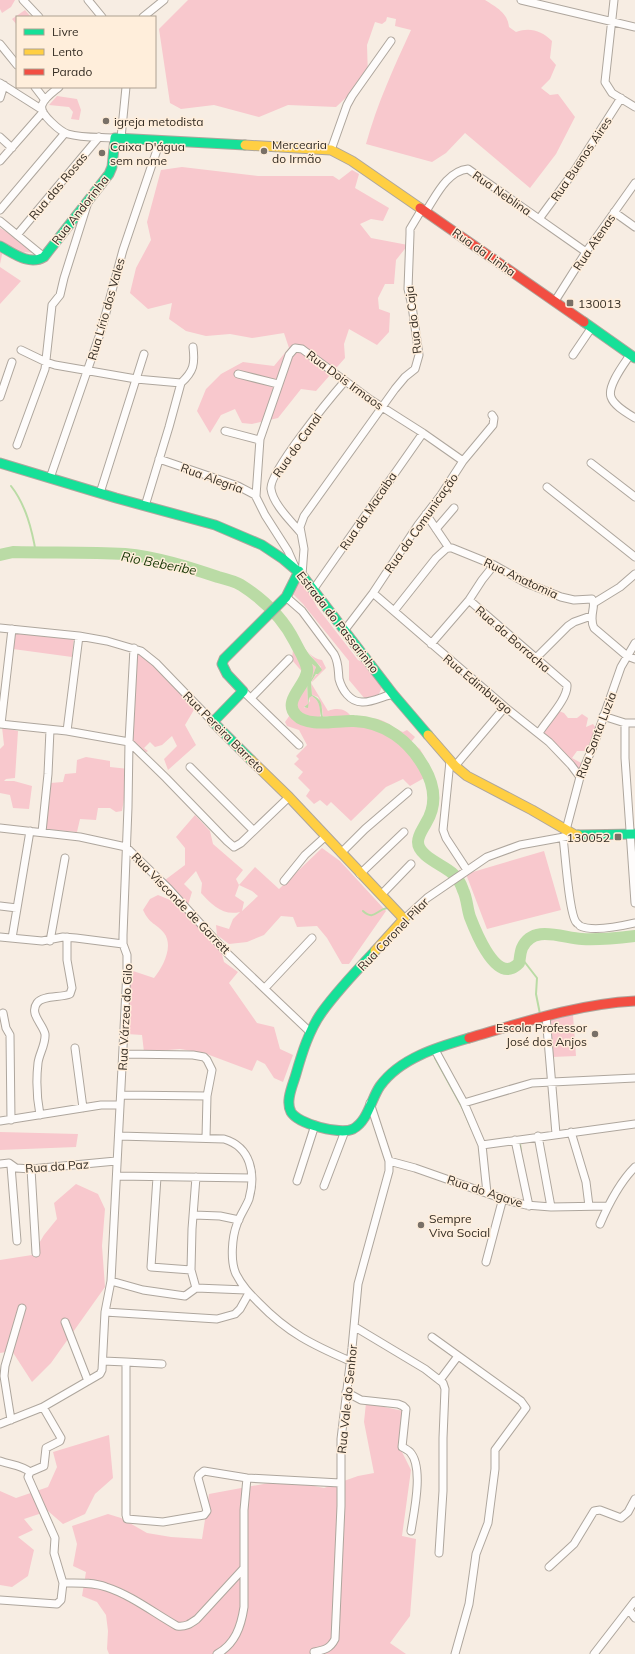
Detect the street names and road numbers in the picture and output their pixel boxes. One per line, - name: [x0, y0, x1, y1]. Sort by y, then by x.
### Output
- street label: Rua Buenos Aires: [547, 114, 615, 204]
- street label: Rua das Rosas: [26, 149, 91, 223]
- street label: Rua Neblina: [470, 167, 534, 219]
- street label: Rua Andorinha: [48, 172, 112, 248]
- street label: Rua Atenas: [570, 211, 618, 273]
- street label: Rua da Linha: [449, 225, 519, 279]
- street label: Rua Lírio dos Vales: [84, 256, 128, 362]
- street label: Rua do Caja: [401, 285, 425, 355]
- street label: Rua Dois Irmaos: [304, 347, 386, 413]
- street label: Rua do Canal: [269, 410, 325, 480]
- street label: Rua Alegria: [179, 460, 245, 496]
- street label: Rua da Macaiba: [336, 469, 400, 553]
- street label: Rua da Comunicação: [381, 470, 461, 576]
- street label: Rua Anatomia: [481, 554, 561, 602]
- street label: Estrada do Passarinho: [294, 568, 383, 676]
- street label: Rua da Borracha: [473, 602, 553, 676]
- street label: Rua Edimburgo: [440, 651, 516, 717]
- street label: Rua Pereira Barreto: [180, 688, 268, 776]
- street label: Rua Santa Luzia: [573, 690, 619, 780]
- street label: Rua Visconde de Garrett: [129, 849, 233, 957]
- street label: Rua Coronel Pilar: [354, 894, 432, 974]
- street label: Rua Várzea do Gilo: [115, 963, 135, 1071]
- street label: Rua da Paz: [25, 1156, 89, 1176]
- street label: Rua do Agave: [445, 1172, 525, 1210]
- street label: Rua Vale do Senhor: [334, 1343, 360, 1454]

